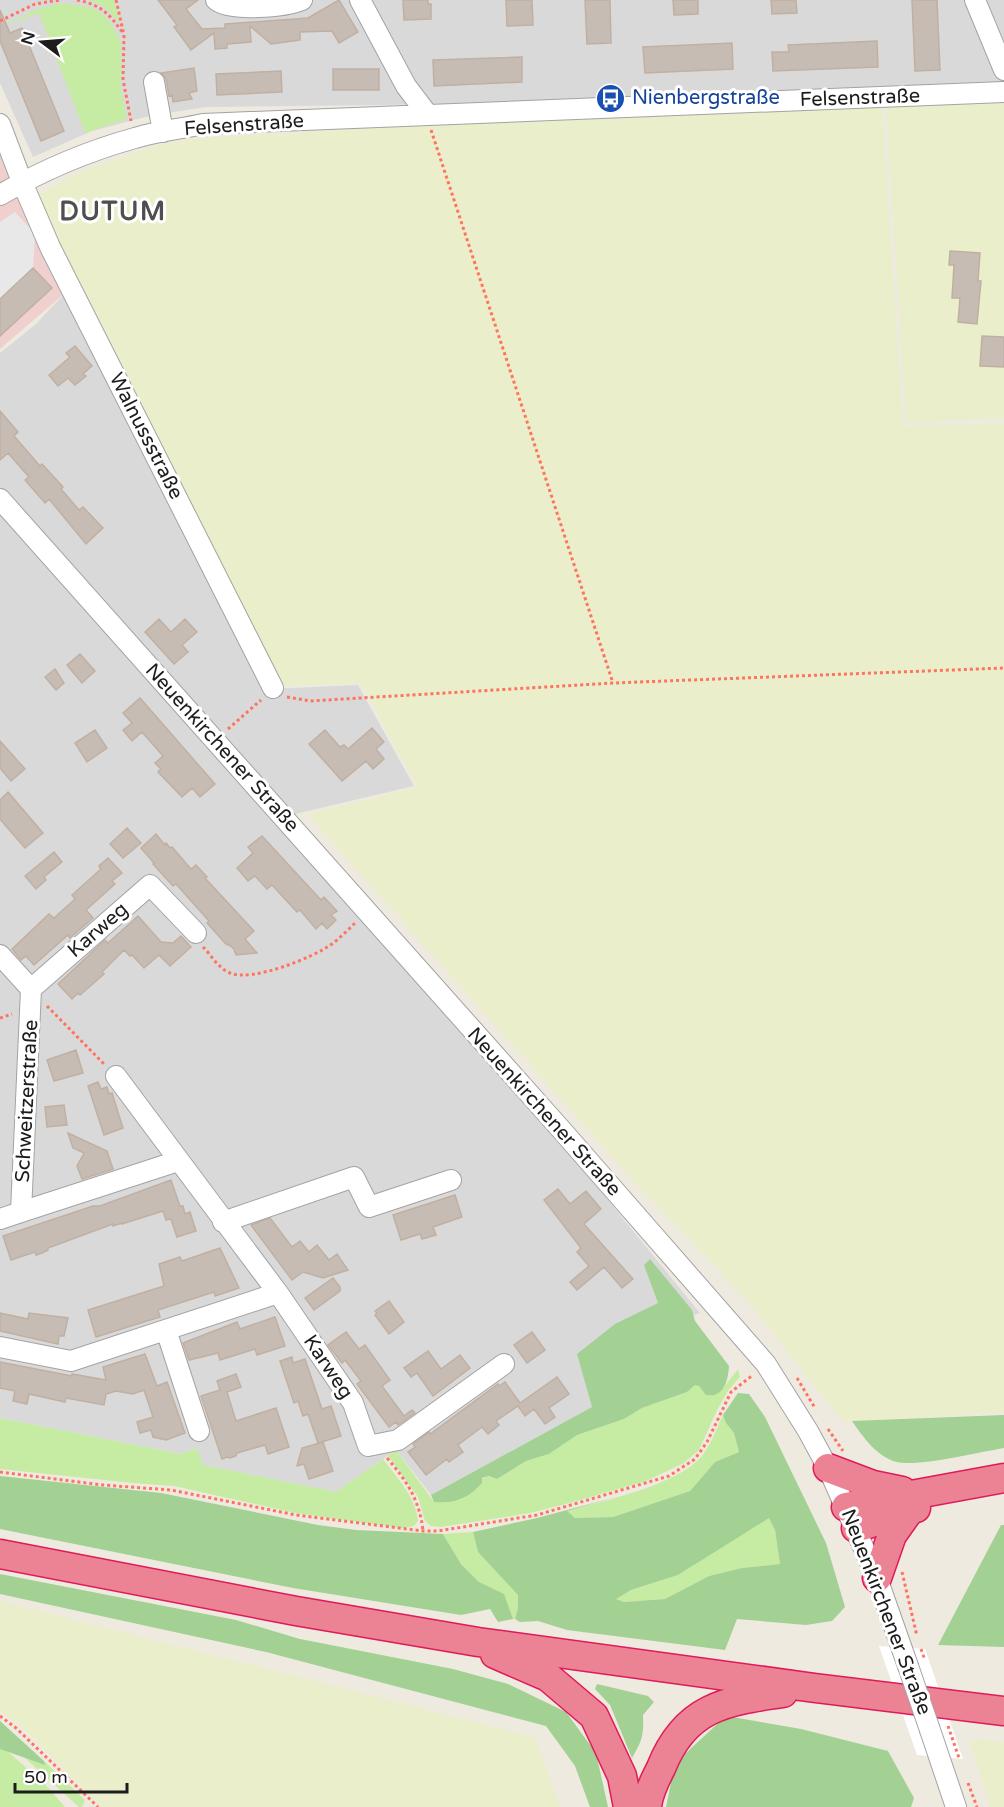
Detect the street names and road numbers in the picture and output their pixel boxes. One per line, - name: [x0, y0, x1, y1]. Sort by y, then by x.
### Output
- street label: Felsenstraße: [799, 84, 921, 112]
- street label: Felsenstraße: [183, 109, 305, 141]
- street label: Walnussstraße: [104, 369, 188, 503]
- street label: Neuenkirchener Straße: [140, 659, 304, 837]
- street label: Karweg: [63, 897, 133, 963]
- street label: Schweitzerstraße: [11, 1019, 43, 1183]
- street label: Neuenkirchener Straße: [462, 1023, 626, 1201]
- street label: Karweg: [298, 1330, 358, 1404]
- street label: Neuenkirchener Straße: [836, 1506, 936, 1718]

